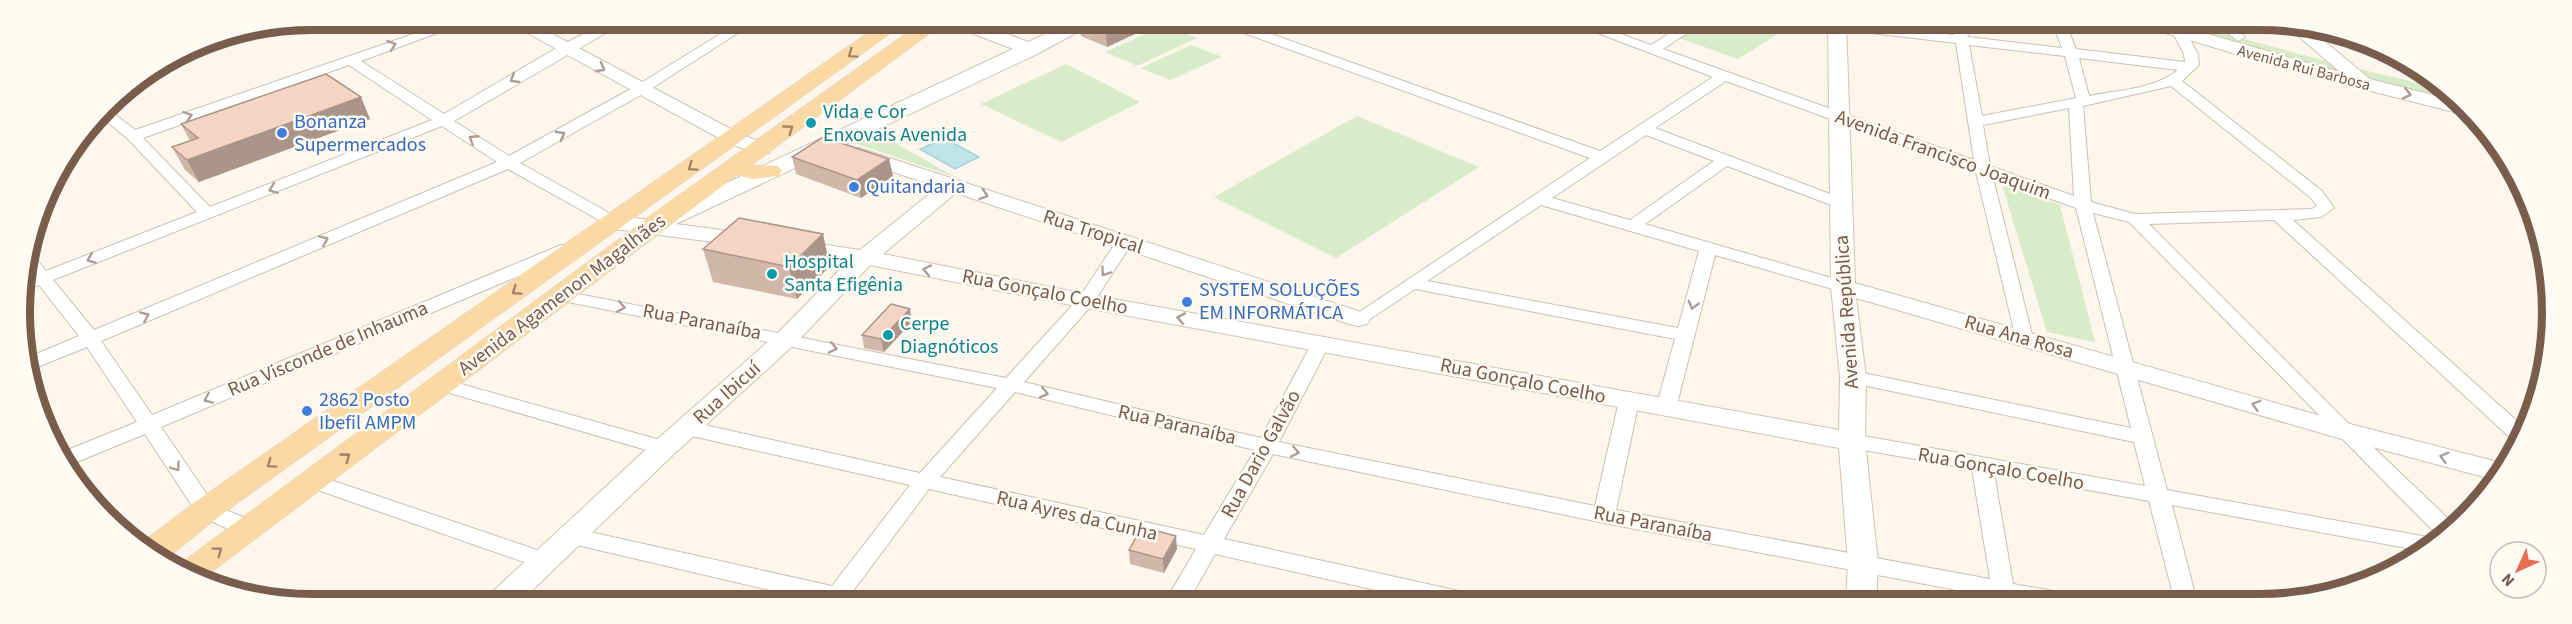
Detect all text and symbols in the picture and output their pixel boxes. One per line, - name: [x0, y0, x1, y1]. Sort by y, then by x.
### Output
- one-way arrow: [386, 40, 397, 53]
- street label: Avenida Rui Barbosa: [2235, 40, 2373, 96]
- one-way arrow: [847, 47, 858, 58]
- one-way arrow: [594, 61, 605, 72]
- one-way arrow: [510, 72, 520, 83]
- one-way arrow: [2401, 87, 2411, 100]
- place label: Vida e Cor Enxovais Avenida: [823, 98, 967, 149]
- street label: Avenida Francisco Joaquim: [1831, 103, 2055, 207]
- place label: Bonanza Supermercados: [294, 108, 426, 159]
- one-way arrow: [182, 111, 193, 124]
- marker: Vida e Cor Enxovais Avenida: [804, 116, 818, 130]
- one-way arrow: [783, 125, 794, 136]
- marker: Bonanza Supermercados: [275, 126, 289, 140]
- one-way arrow: [555, 131, 565, 142]
- one-way arrow: [469, 134, 479, 146]
- one-way arrow: [688, 160, 699, 171]
- place label: Quitandaria: [866, 173, 966, 201]
- marker: Quitandaria: [847, 180, 861, 194]
- one-way arrow: [269, 182, 280, 194]
- one-way arrow: [978, 188, 988, 201]
- street label: Rua Tropical: [1039, 203, 1147, 261]
- street label: Avenida Agamenon Magalhães: [452, 207, 672, 383]
- street label: Avenida República: [1828, 234, 1866, 390]
- one-way arrow: [318, 235, 329, 247]
- place label: Hospital Santa Efigênia: [784, 248, 903, 299]
- one-way arrow: [87, 252, 98, 264]
- street label: Rua Gonçalo Coelho: [960, 262, 1130, 322]
- one-way arrow: [923, 264, 933, 277]
- one-way arrow: [1101, 265, 1112, 276]
- marker: Hospital Santa Efigênia: [765, 267, 779, 281]
- place label: SYSTEM SOLUÇÕES EM INFORMÁTICA: [1199, 276, 1360, 327]
- one-way arrow: [512, 284, 523, 295]
- street label: Rua Visconde de Inhauma: [223, 294, 433, 404]
- marker: SYSTEM SOLUÇÕES EM INFORMÁTICA: [1180, 295, 1194, 309]
- street label: Rua Paranaíba: [640, 297, 764, 347]
- one-way arrow: [615, 300, 625, 313]
- one-way arrow: [1688, 300, 1701, 310]
- street label: Rua Ana Rosa: [1961, 308, 2077, 366]
- place label: Cerpe Diagnóticos: [900, 310, 998, 361]
- one-way arrow: [138, 311, 149, 323]
- one-way arrow: [1176, 312, 1186, 325]
- marker: Cerpe Diagnóticos: [881, 328, 895, 342]
- one-way arrow: [827, 341, 837, 354]
- street label: Rua Gonçalo Coelho: [1438, 351, 1608, 411]
- street label: Rua Ibicuí: [687, 354, 768, 431]
- one-way arrow: [1039, 385, 1049, 398]
- street label: Rua Dario Galvão: [1214, 385, 1308, 523]
- place label: 2862 Posto Ibefil AMPM: [319, 386, 416, 437]
- one-way arrow: [203, 392, 214, 404]
- street label: Rua Paranaíba: [1115, 398, 1239, 452]
- one-way arrow: [2251, 400, 2262, 412]
- marker: 2862 Posto Ibefil AMPM: [300, 404, 314, 418]
- street label: Rua Gonçalo Coelho: [1916, 441, 2086, 497]
- one-way arrow: [1290, 445, 1300, 458]
- one-way arrow: [2439, 451, 2449, 464]
- one-way arrow: [339, 453, 350, 464]
- one-way arrow: [266, 457, 277, 468]
- one-way arrow: [169, 461, 180, 472]
- street label: Rua Ayres da Cunha: [994, 484, 1160, 548]
- street label: Rua Paranaíba: [1591, 499, 1715, 549]
- north arrow: [2488, 540, 2548, 600]
- one-way arrow: [211, 547, 222, 558]
- text: N: [2497, 568, 2520, 591]

